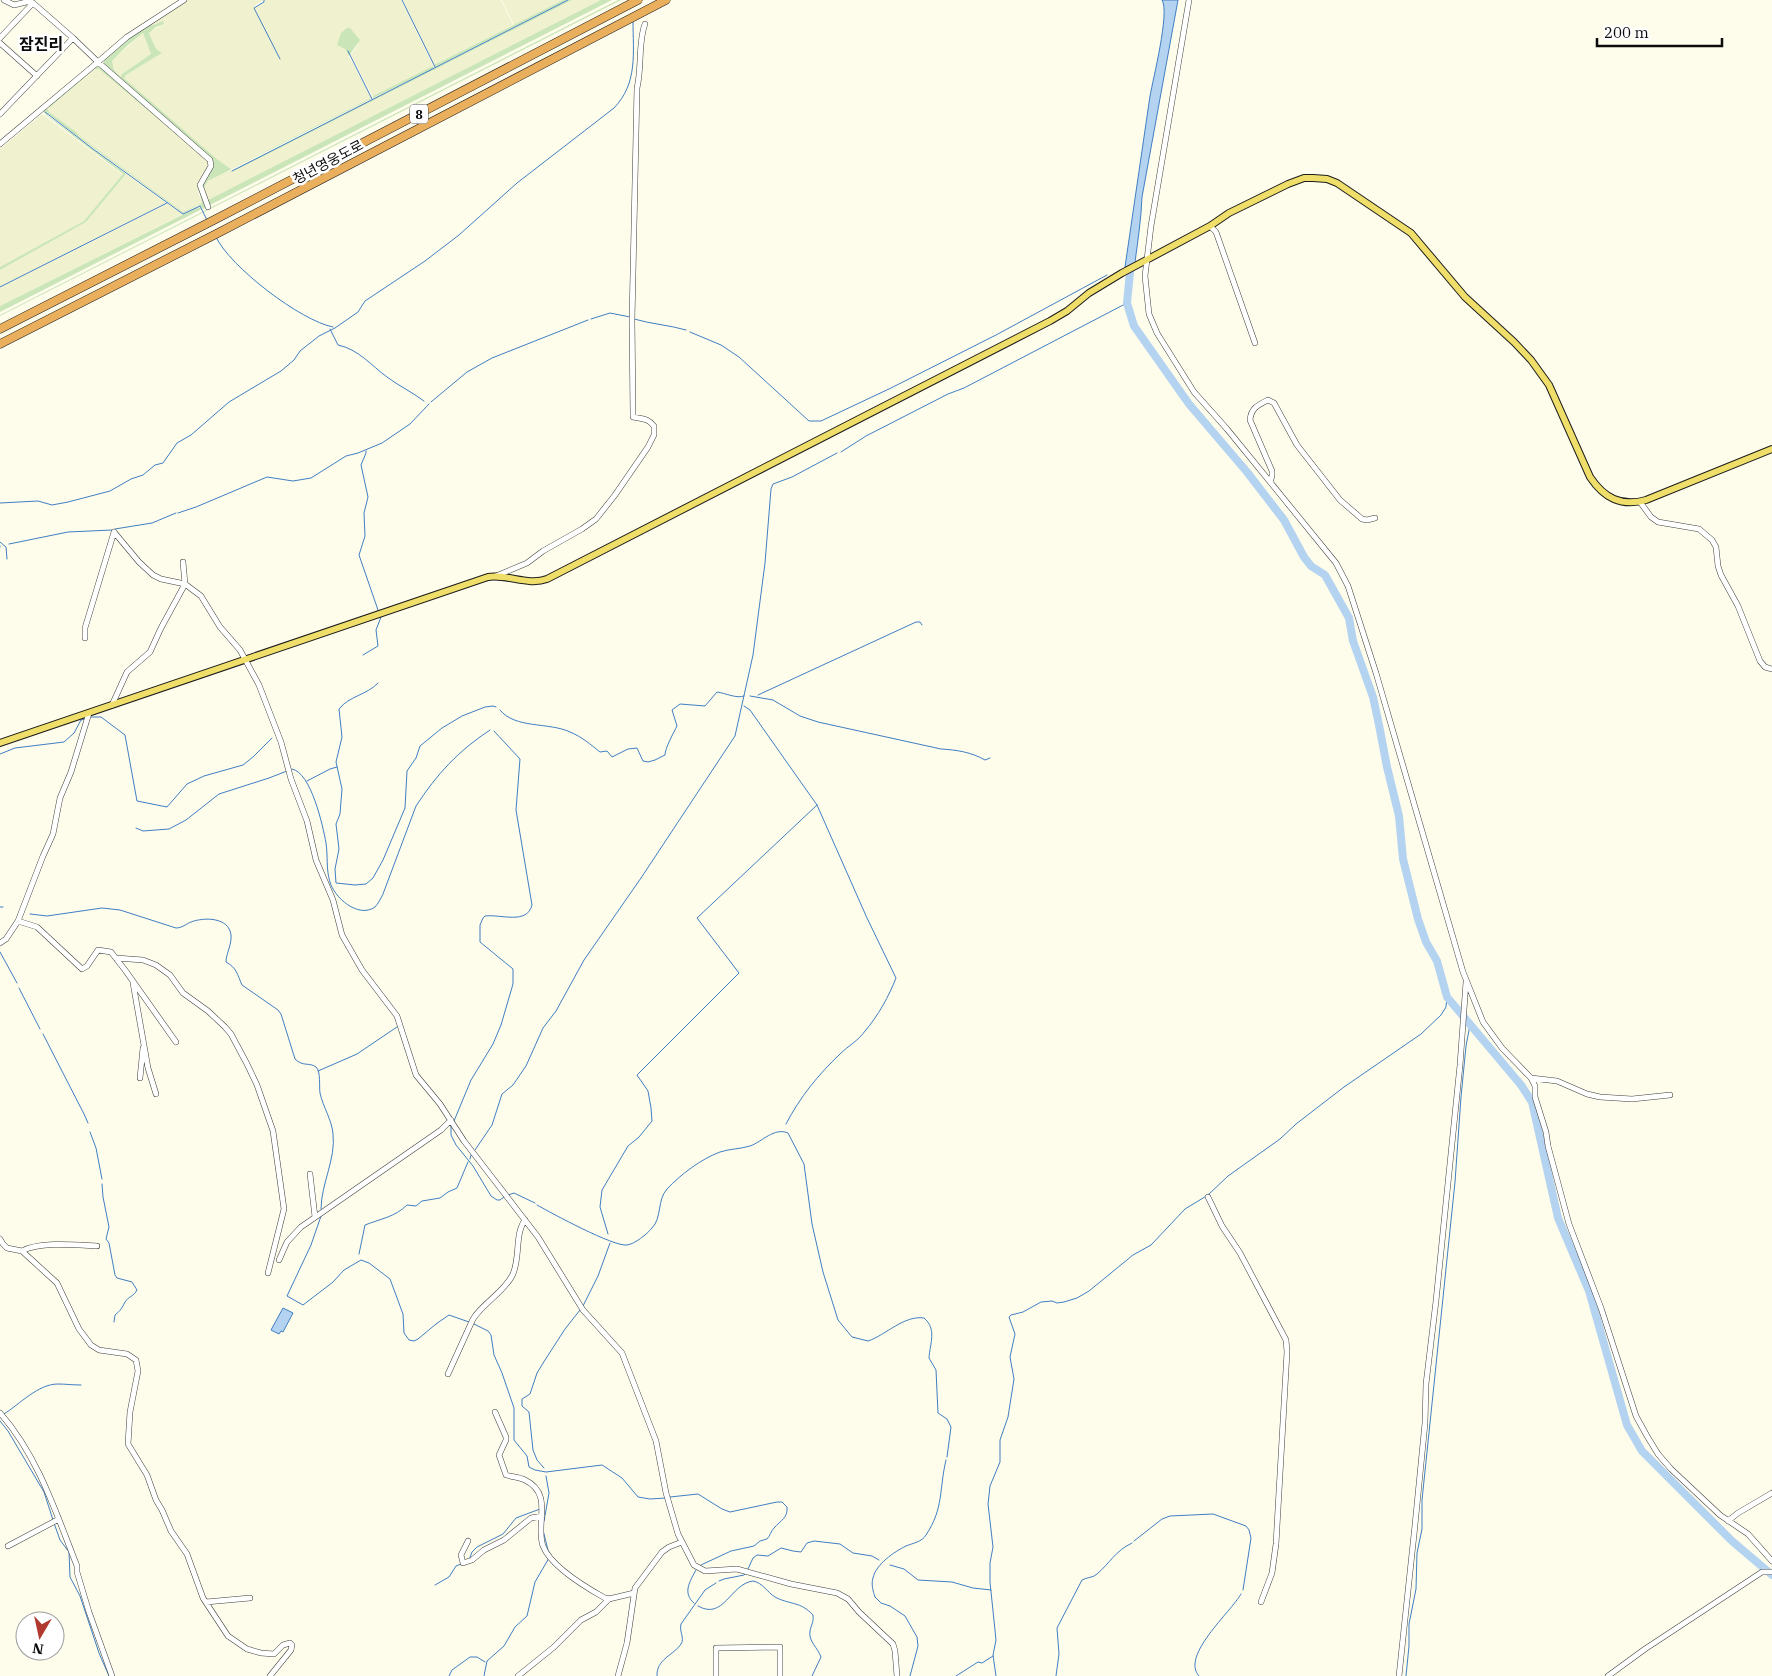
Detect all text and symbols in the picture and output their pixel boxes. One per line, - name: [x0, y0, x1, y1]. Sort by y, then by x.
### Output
- scale bar: [1597, 15, 1722, 47]
- text: 200 m: [1604, 23, 1649, 42]
- district label: 잠진리: [19, 34, 63, 54]
- road number: 8: [410, 105, 428, 124]
- street label: 청년영웅도로: [290, 136, 366, 188]
- north arrow: [15, 1611, 65, 1661]
- text: N: [31, 1639, 45, 1659]

